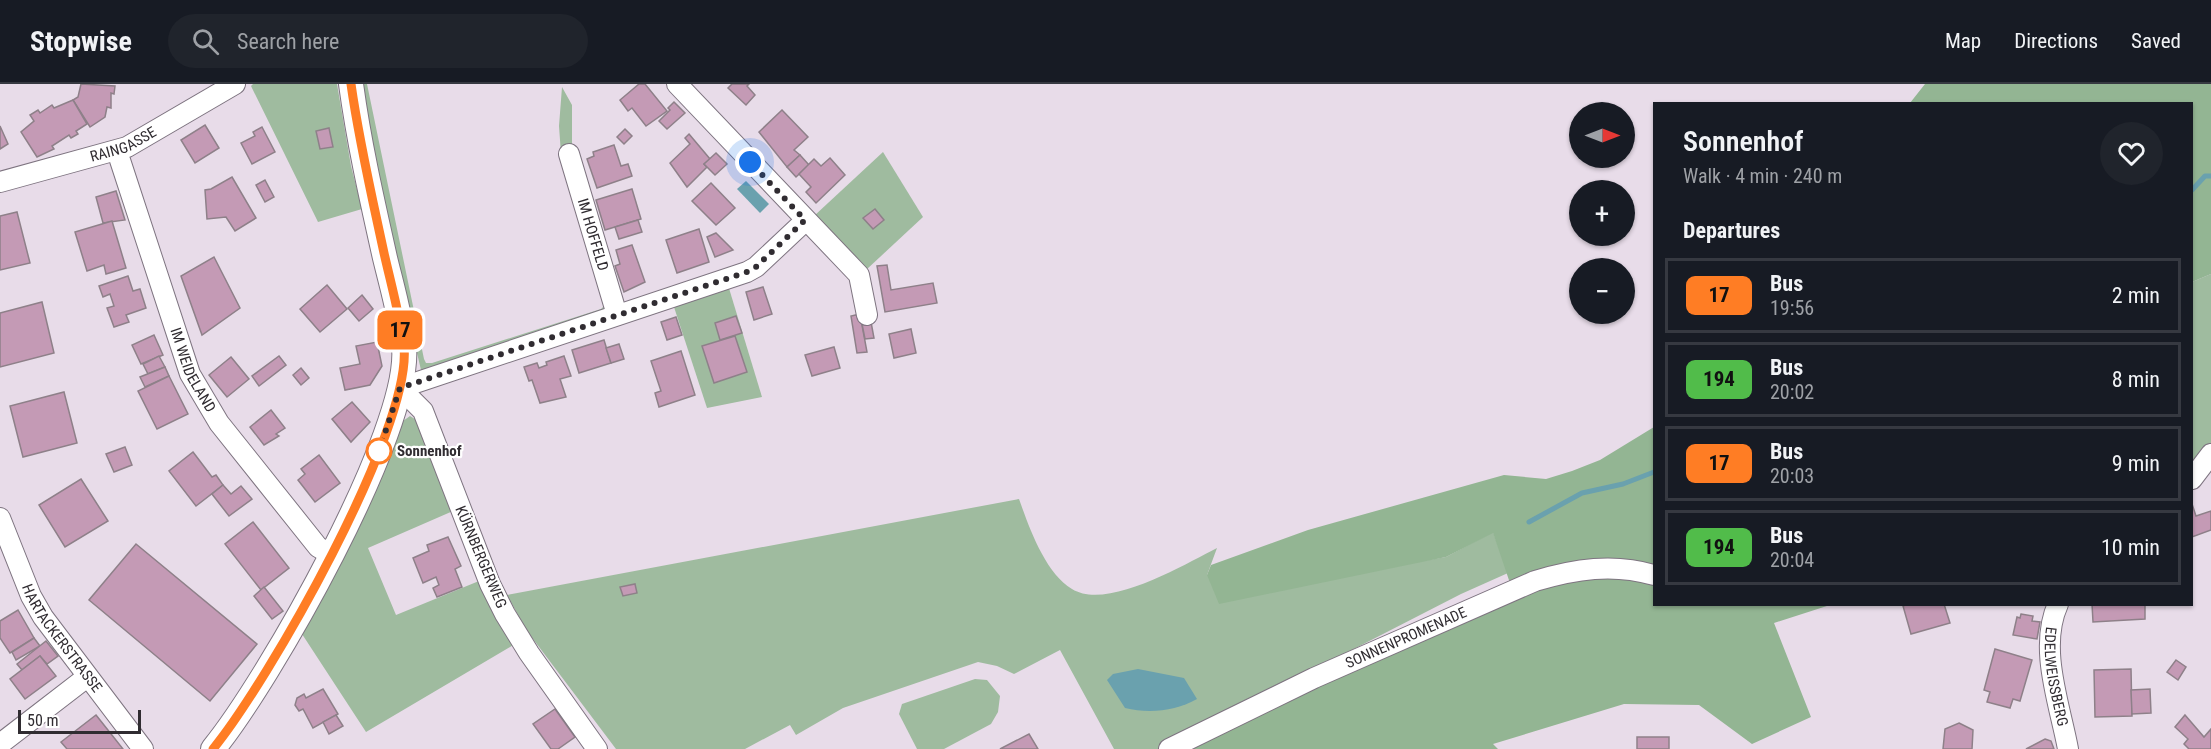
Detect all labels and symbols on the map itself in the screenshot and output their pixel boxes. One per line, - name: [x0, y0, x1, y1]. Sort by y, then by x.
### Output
- north arrow: [1569, 102, 1635, 168]
- street label: RAINGASSE: [88, 123, 160, 166]
- your location: [735, 147, 765, 177]
- street label: IM HOFFELD: [574, 196, 612, 273]
- line badge: 17: [373, 310, 427, 350]
- street label: IM WEIDELAND: [166, 325, 220, 415]
- marker: Sonnenhof: [366, 438, 392, 464]
- place label: Sonnenhof: [397, 442, 462, 460]
- street label: KÜRNBERGERWEG: [451, 503, 511, 611]
- street label: HARTACKERSTRASSE: [18, 581, 106, 696]
- street label: SONNENPROMENADE: [1343, 603, 1469, 672]
- street label: EDELWEISSBERG: [2041, 626, 2072, 728]
- scale bar: [18, 707, 141, 734]

